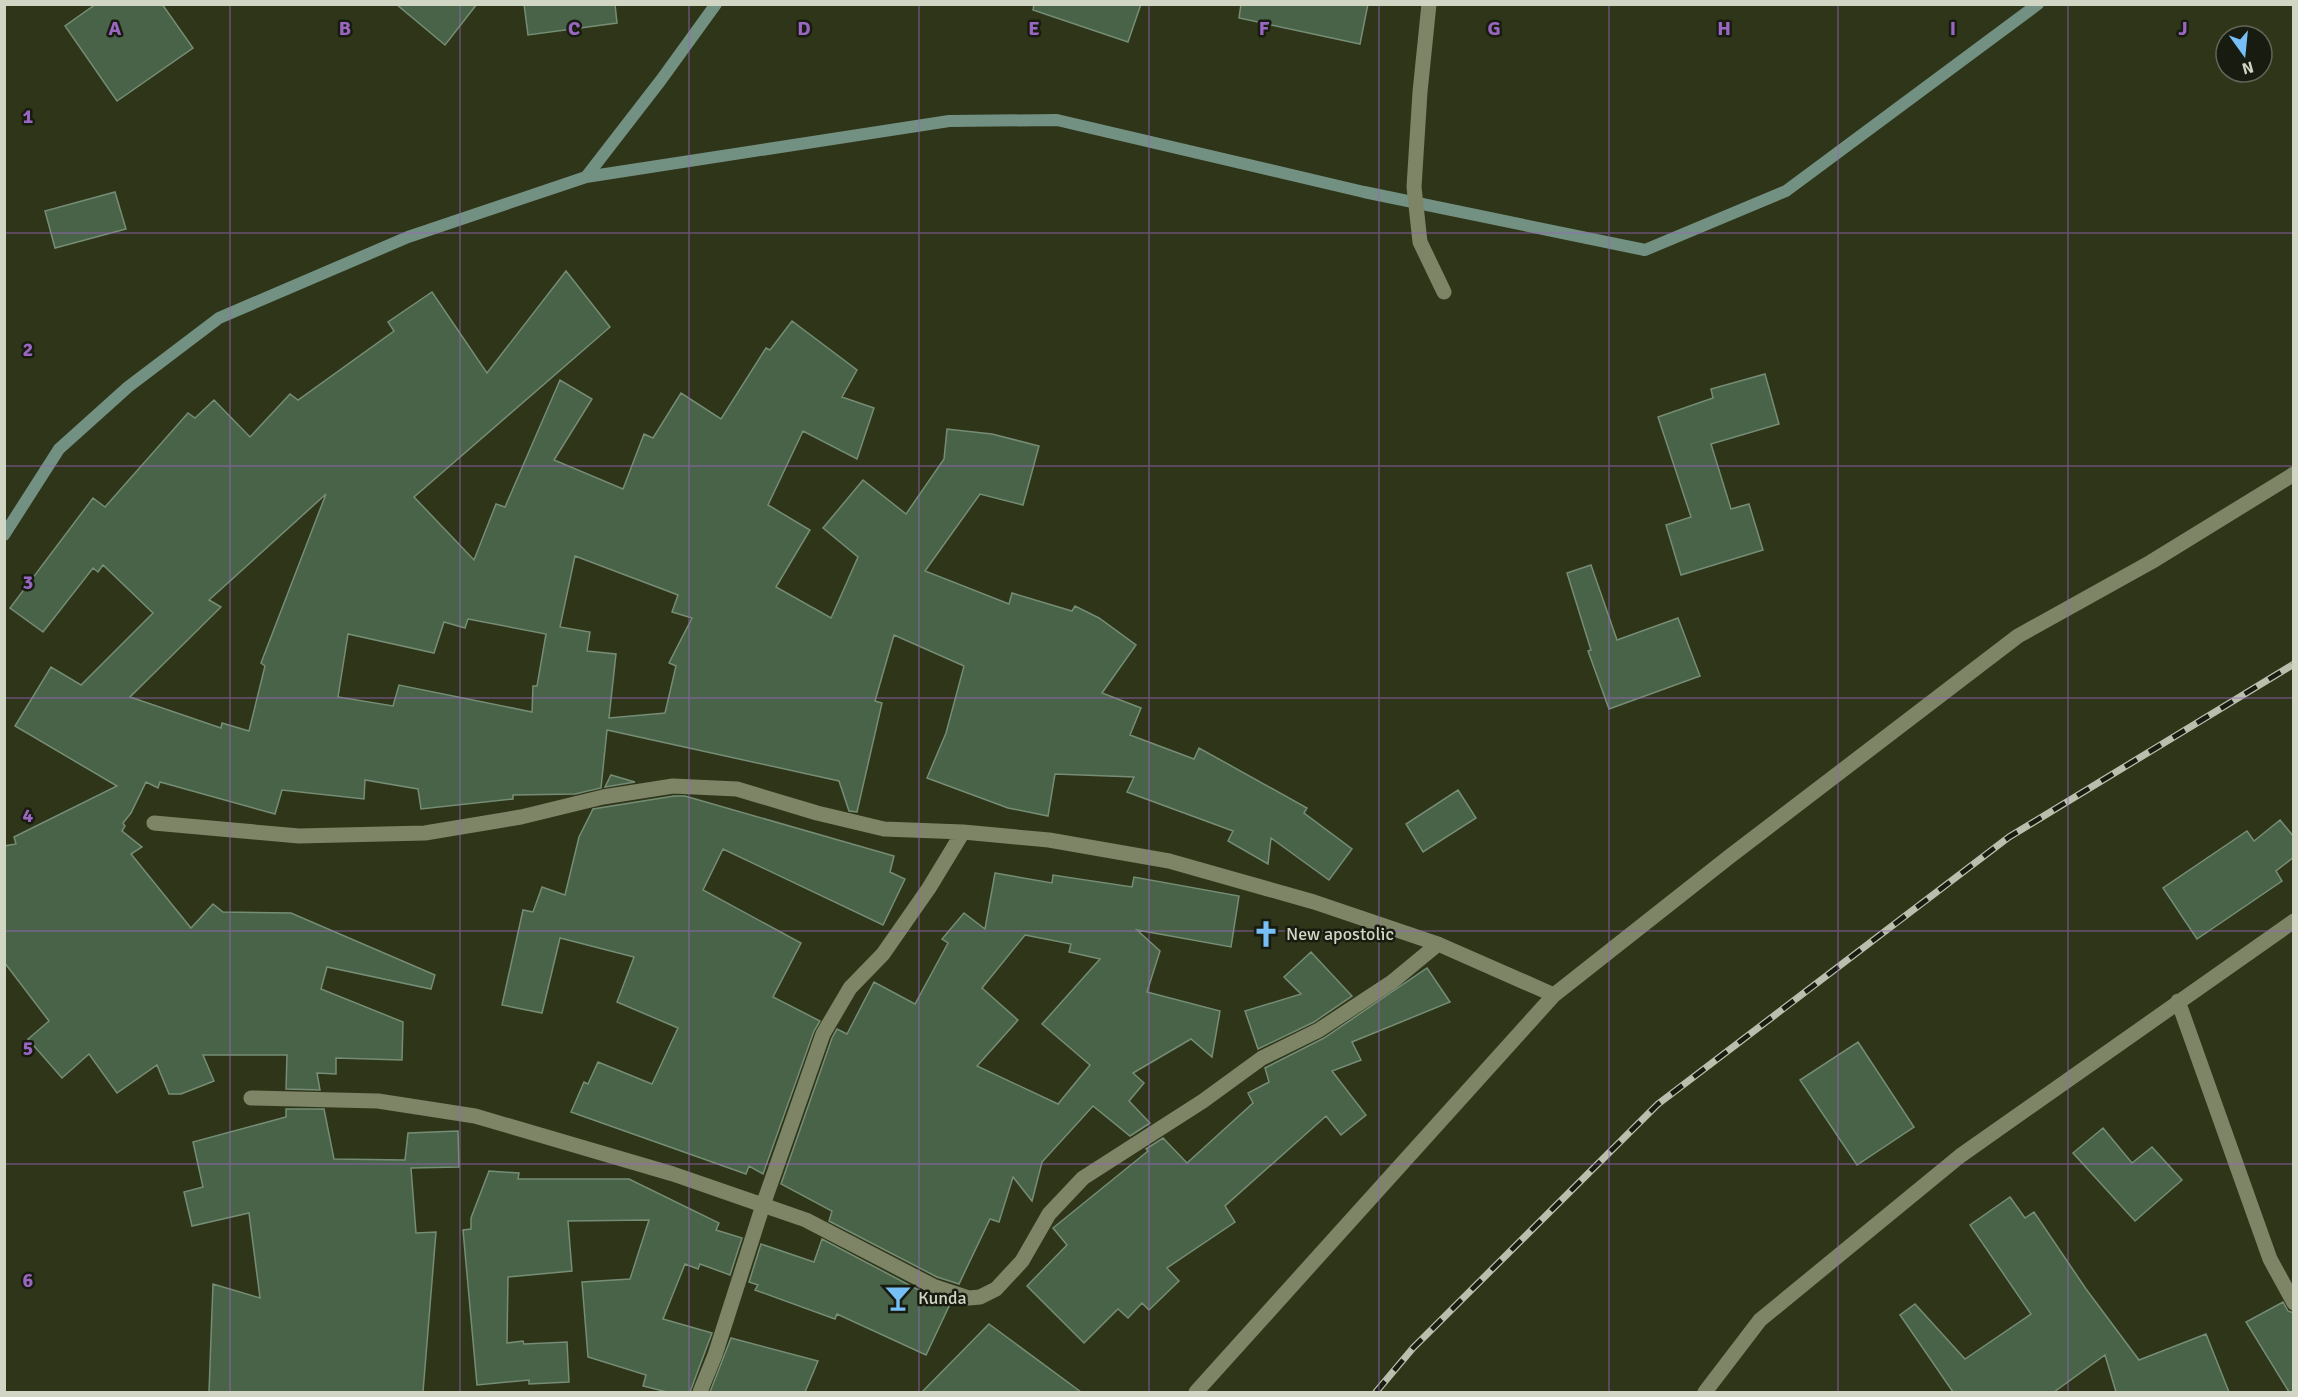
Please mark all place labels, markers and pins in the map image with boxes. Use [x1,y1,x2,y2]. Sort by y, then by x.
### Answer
church icon: New apostolic [1251,919,1281,949]
place label: New apostolic [1286,923,1394,945]
bar icon: Kunda [883,1283,913,1313]
place label: Kunda [918,1287,967,1309]

